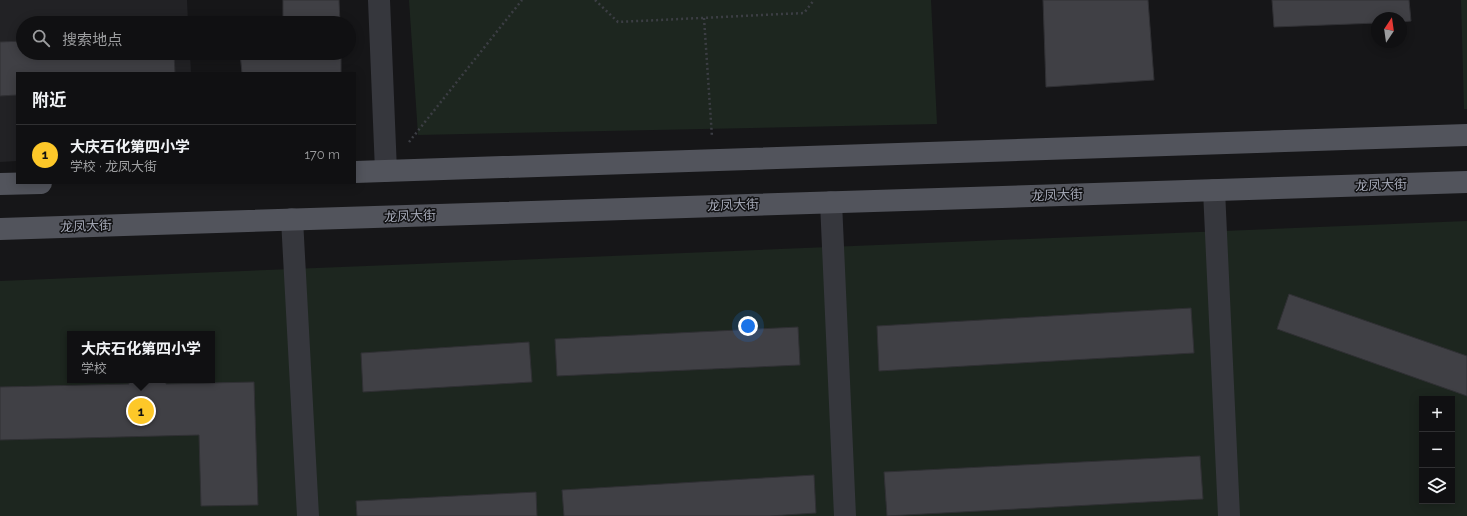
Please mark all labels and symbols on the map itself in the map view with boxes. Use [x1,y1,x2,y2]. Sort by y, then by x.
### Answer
north arrow [1371,12,1407,48]
street label: 龙凤大街 [1355,177,1407,193]
street label: 龙凤大街 [1031,187,1083,203]
street label: 龙凤大街 [707,197,759,213]
street label: 龙凤大街 [384,208,436,224]
street label: 龙凤大街 [60,218,112,234]
your location [738,316,758,336]
pin: 1 [128,396,154,426]

